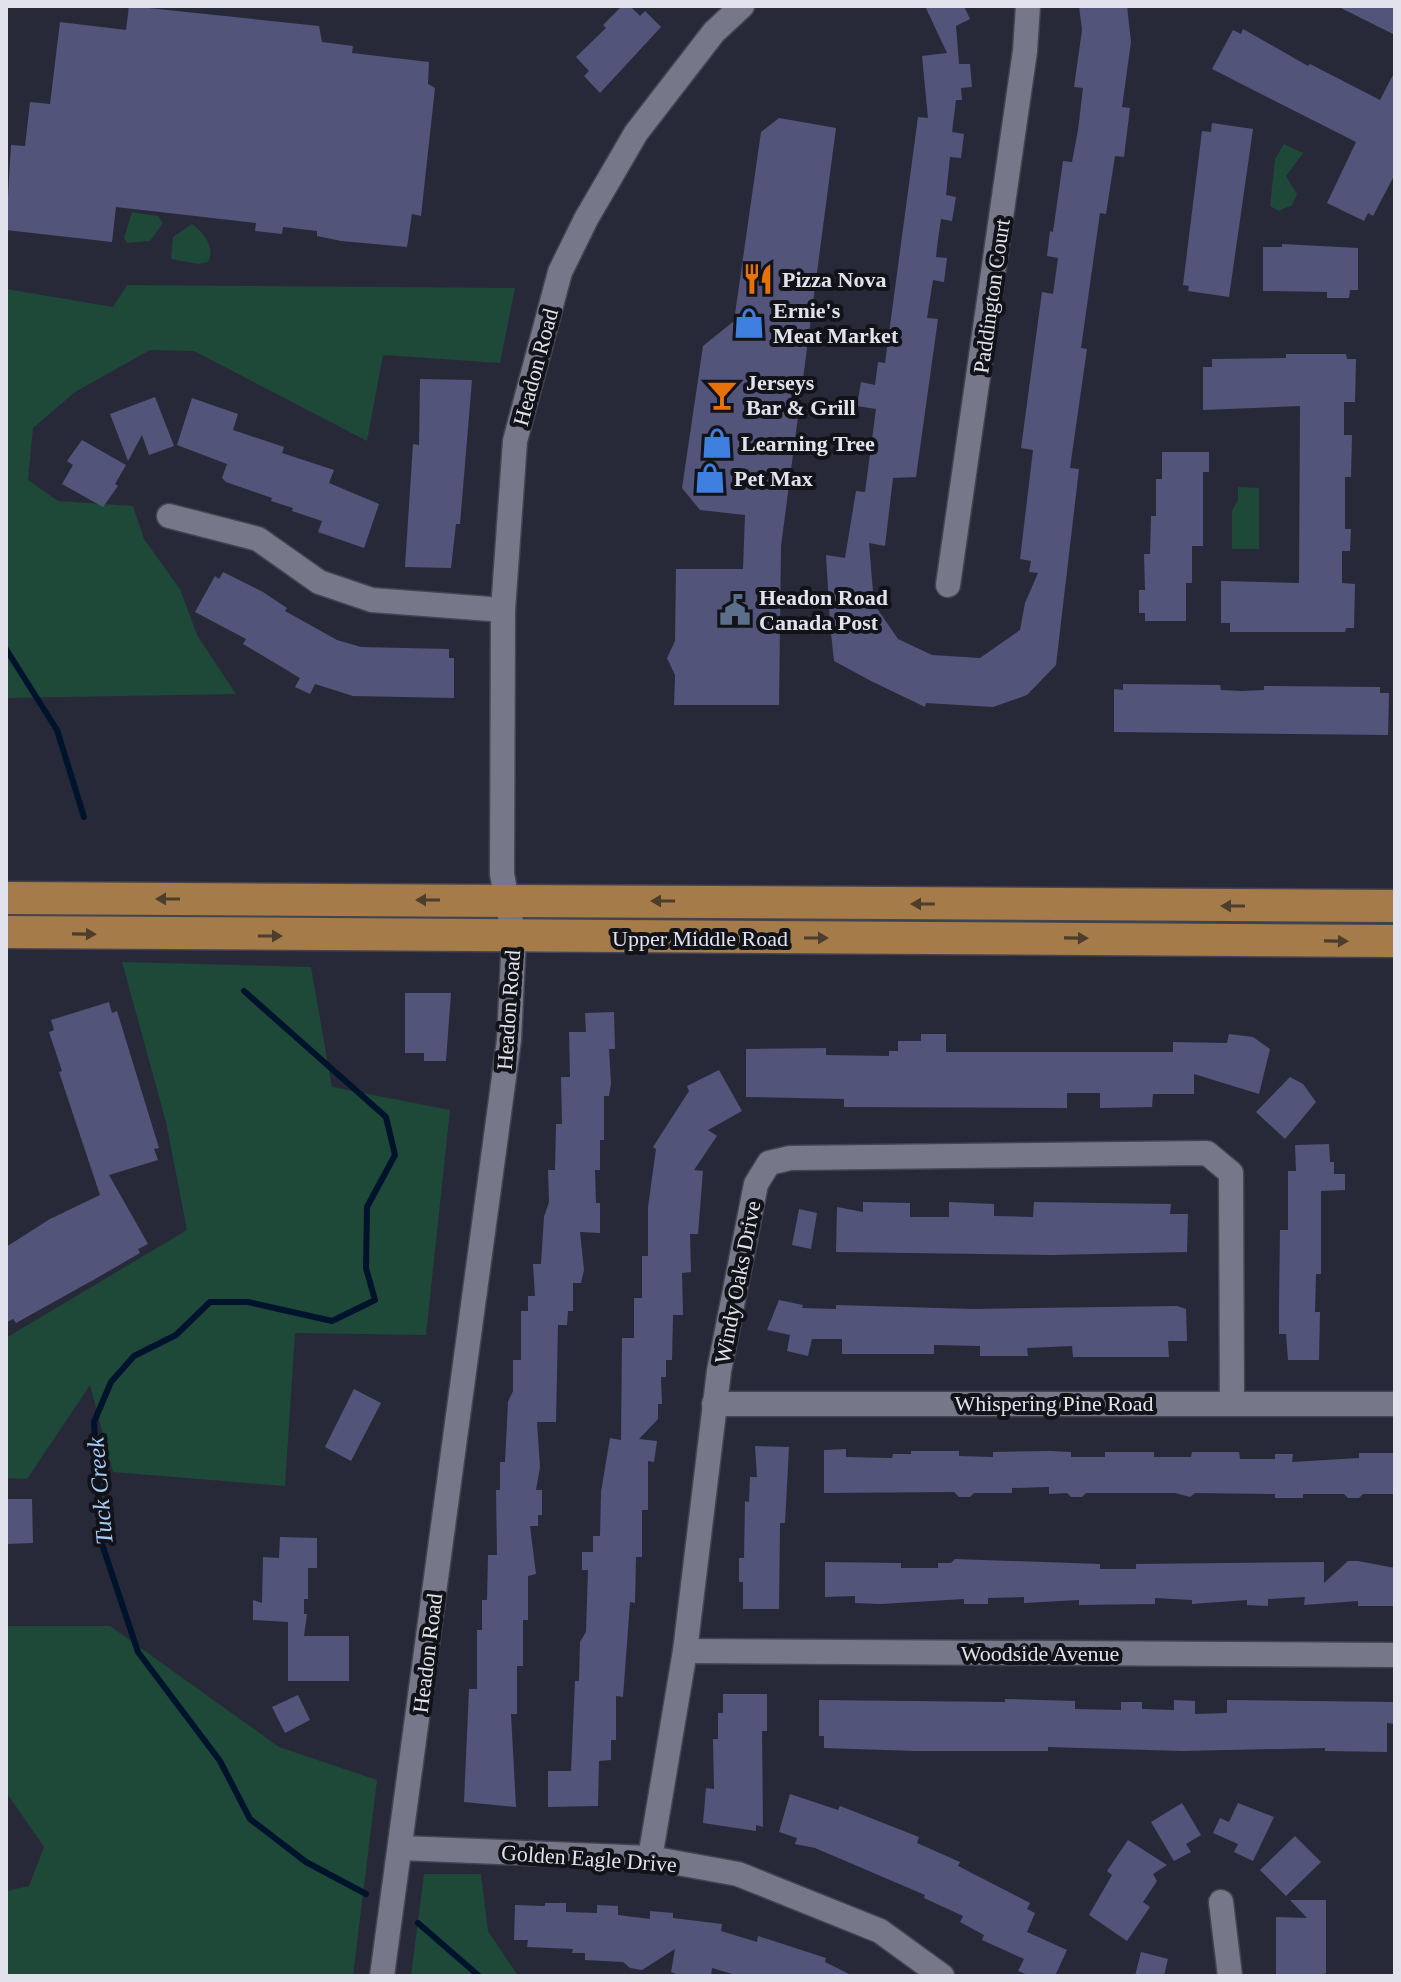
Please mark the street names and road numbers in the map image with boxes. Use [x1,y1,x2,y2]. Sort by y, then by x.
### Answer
street label: Paddington Court [968,217,1015,375]
street label: Headon Road [508,306,563,428]
street label: Upper Middle Road [612,926,788,951]
street label: Headon Road [492,949,525,1071]
street label: Windy Oaks Drive [709,1199,766,1366]
street label: Whispering Pine Road [954,1391,1154,1416]
street label: Headon Road [408,1592,447,1714]
street label: Woodside Avenue [961,1641,1119,1666]
street label: Golden Eagle Drive [500,1840,678,1877]

